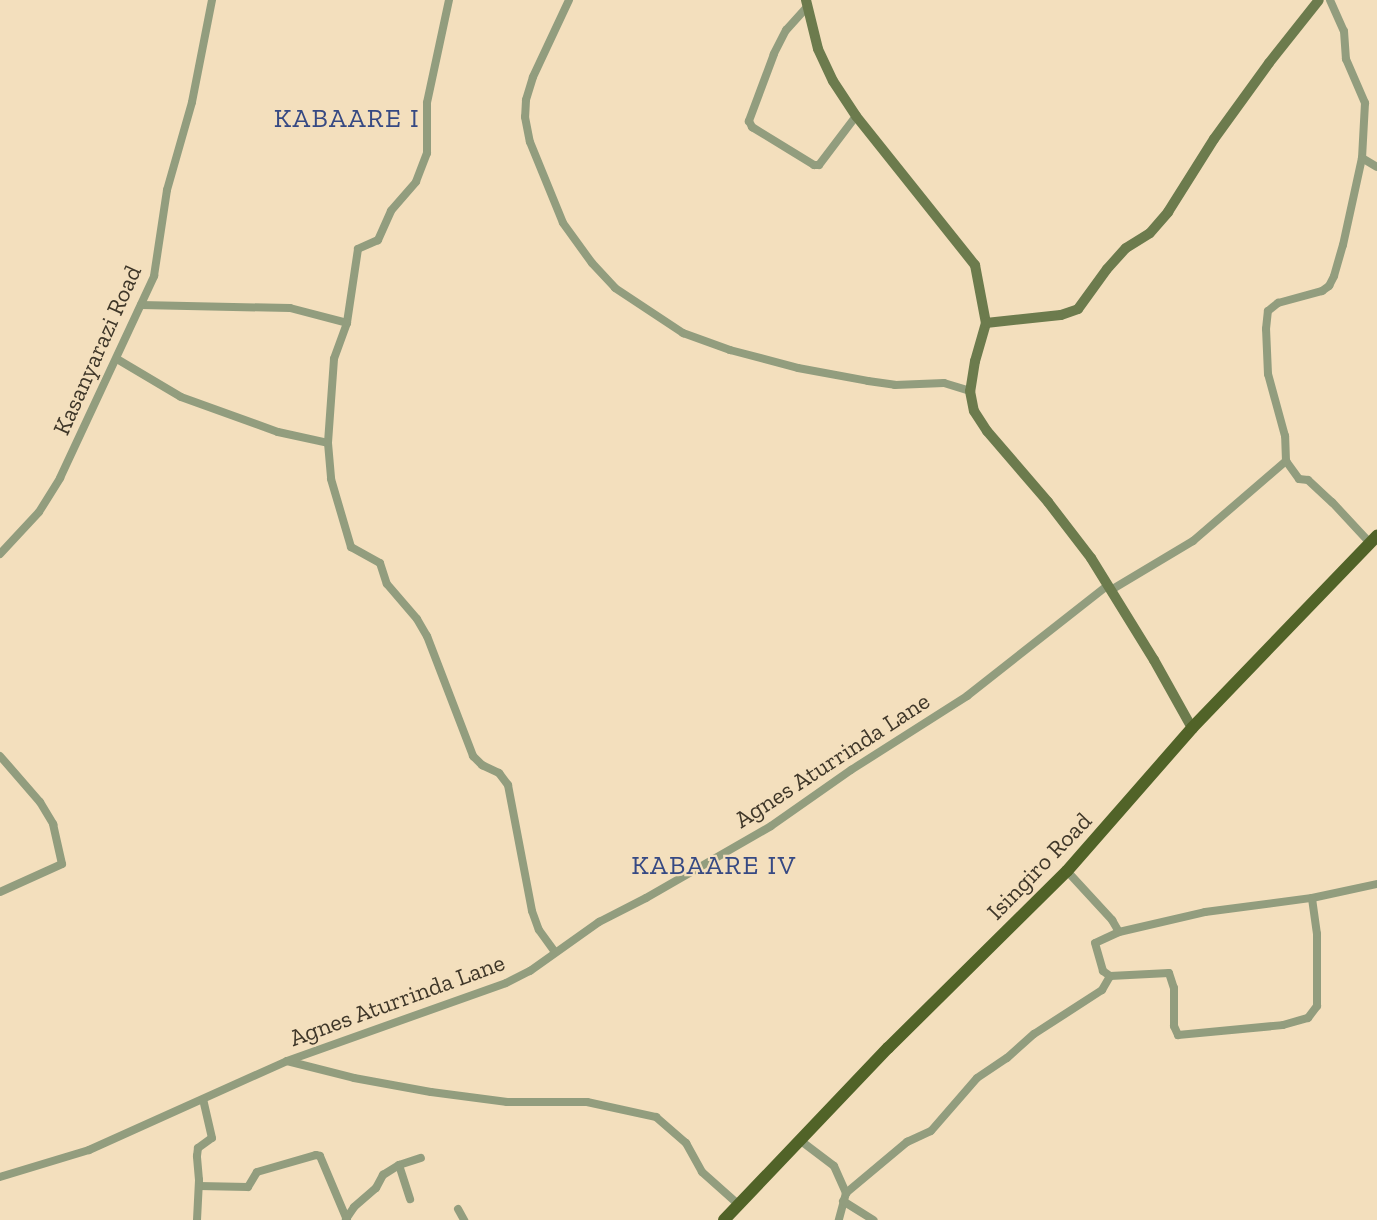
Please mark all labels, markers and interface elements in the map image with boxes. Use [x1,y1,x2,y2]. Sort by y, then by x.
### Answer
district label: KABAARE I [274,103,420,135]
street label: Kasanyarazi Road [47,261,147,439]
street label: Agnes Aturrinda Lane [729,686,935,834]
street label: Isingiro Road [981,806,1097,926]
district label: KABAARE IV [631,850,797,882]
street label: Agnes Aturrinda Lane [285,948,509,1052]

